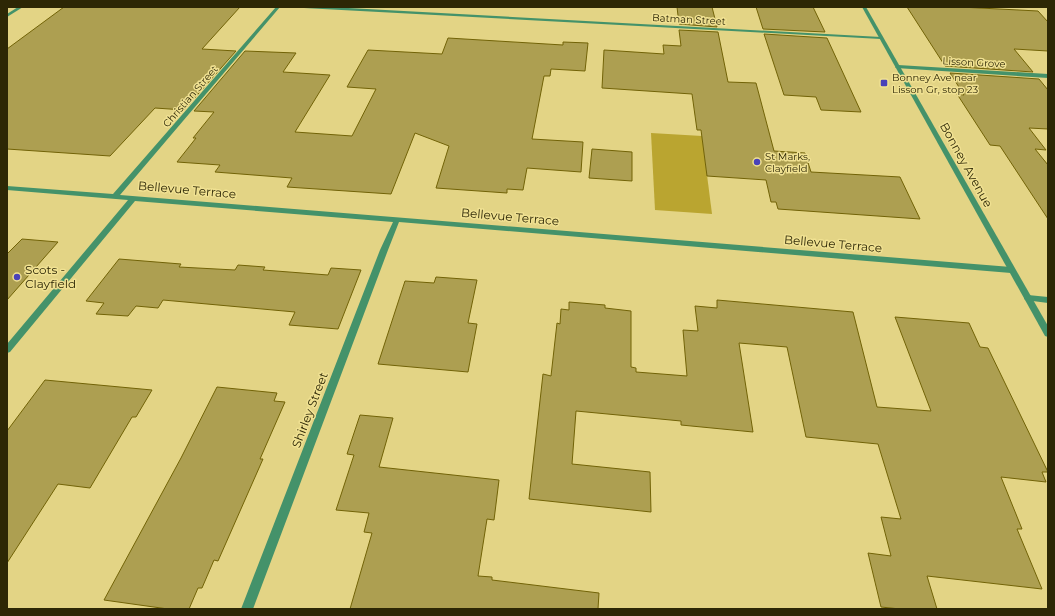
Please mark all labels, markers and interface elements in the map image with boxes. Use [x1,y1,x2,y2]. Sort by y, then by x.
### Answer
street label: Batman Street [652,11,726,28]
street label: Lisson Grove [942,54,1006,71]
street label: Christian Street [160,63,221,130]
place label: Bonney Ave near Lisson Gr, stop 23 [892,71,978,96]
marker: Bonney Ave near Lisson Gr, stop 23 [879,78,889,88]
street label: Bonney Avenue [937,120,996,210]
place label: St Marks, Clayfield [765,150,810,175]
marker: St Marks, Clayfield [752,157,762,167]
street label: Bellevue Terrace [137,178,237,201]
street label: Bellevue Terrace [460,205,560,228]
street label: Bellevue Terrace [783,232,883,255]
place label: Scots - Clayfield [25,262,76,291]
marker: Scots - Clayfield [12,272,22,282]
street label: Shirley Street [288,370,331,450]

